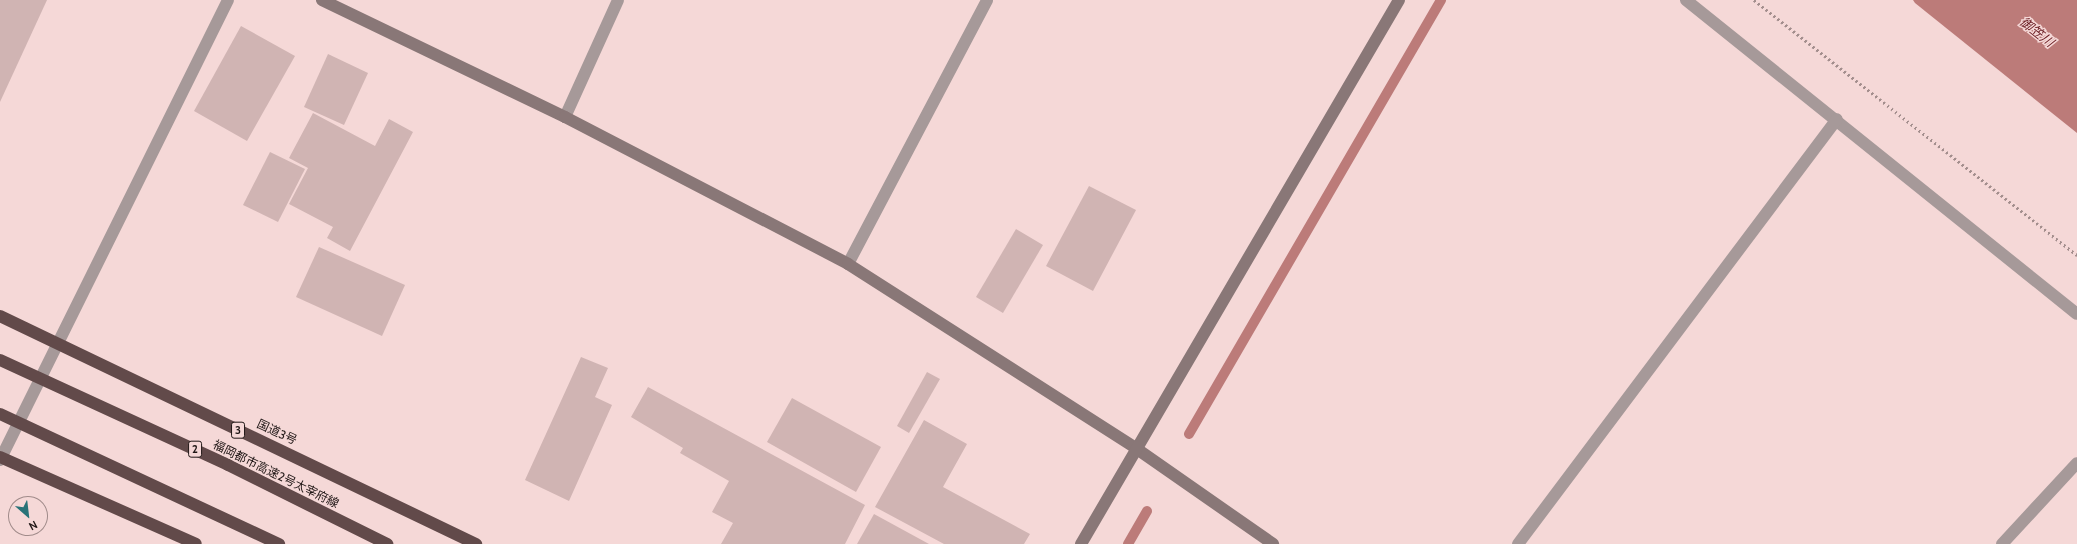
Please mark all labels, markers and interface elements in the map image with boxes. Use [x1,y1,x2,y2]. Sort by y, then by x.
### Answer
water label: 御笠川 [2017,14,2057,50]
street label: 国道3号 [255,416,299,448]
road number: 3 [231,421,245,439]
street label: 福岡都市高速2号太宰府線 [211,437,341,511]
road number: 2 [188,440,202,458]
north arrow [8,496,48,536]
text: N [26,518,40,534]

